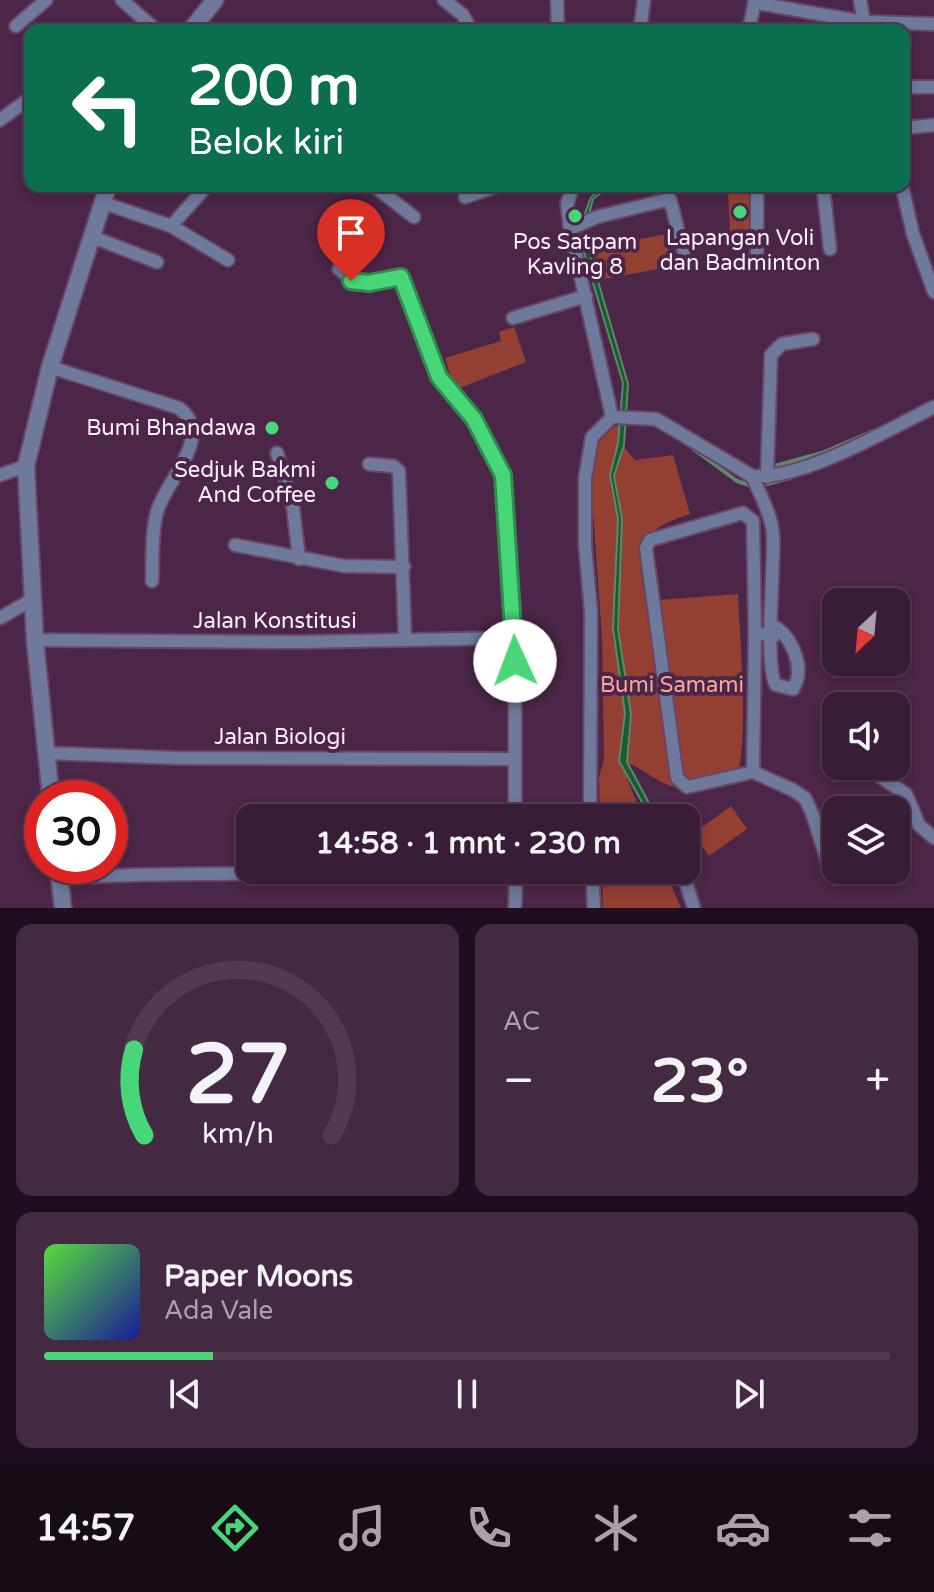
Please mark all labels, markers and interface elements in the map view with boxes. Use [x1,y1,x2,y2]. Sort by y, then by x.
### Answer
text: 200 m [188,53,359,120]
icon: left [56,56,160,160]
text: Belok kiri [188,121,344,164]
pin [317,199,385,281]
marker: Lapangan Voli dan Badminton [731,203,749,221]
marker: Pos Satpam Kavling 8 [566,207,584,225]
icon: arrive [329,211,373,255]
place label: Lapangan Voli dan Badminton [660,225,820,276]
place label: Pos Satpam Kavling 8 [513,229,637,280]
place label: Bumi Bhandawa [86,415,256,441]
marker: Bumi Bhandawa [263,419,281,437]
place label: Sedjuk Bakmi And Coffee [174,457,316,508]
marker: Sedjuk Bakmi And Coffee [323,474,341,492]
north arrow [822,588,910,676]
map controls [822,588,910,884]
street label: Jalan Konstitusi [193,608,357,634]
position arrow [473,619,557,703]
park label: Bumi Samami [600,672,744,698]
button: sound [822,692,910,780]
street label: Jalan Biologi [214,724,346,750]
speed limit sign: 30 [24,780,128,884]
button: layers [822,796,910,884]
text: 14:58 · 1 mnt · 230 m [315,825,621,862]
text: AC [503,1006,540,1037]
text: 27 [185,1026,290,1126]
text: 23° [651,1046,749,1118]
text: − [503,1055,534,1108]
text: + [865,1055,890,1108]
text: km/h [202,1117,273,1151]
text: Paper Moons [164,1258,353,1295]
text: Ada Vale [164,1295,273,1326]
icon: previous [163,1372,207,1416]
icon: pause [445,1372,489,1416]
icon: next [727,1372,771,1416]
icon: directions [207,1500,263,1556]
icon: music [334,1500,390,1556]
icon: phone [461,1500,517,1556]
icon: climate [588,1500,644,1556]
icon: car [715,1500,771,1556]
icon: filters [842,1500,898,1556]
text: 14:57 [36,1507,135,1550]

